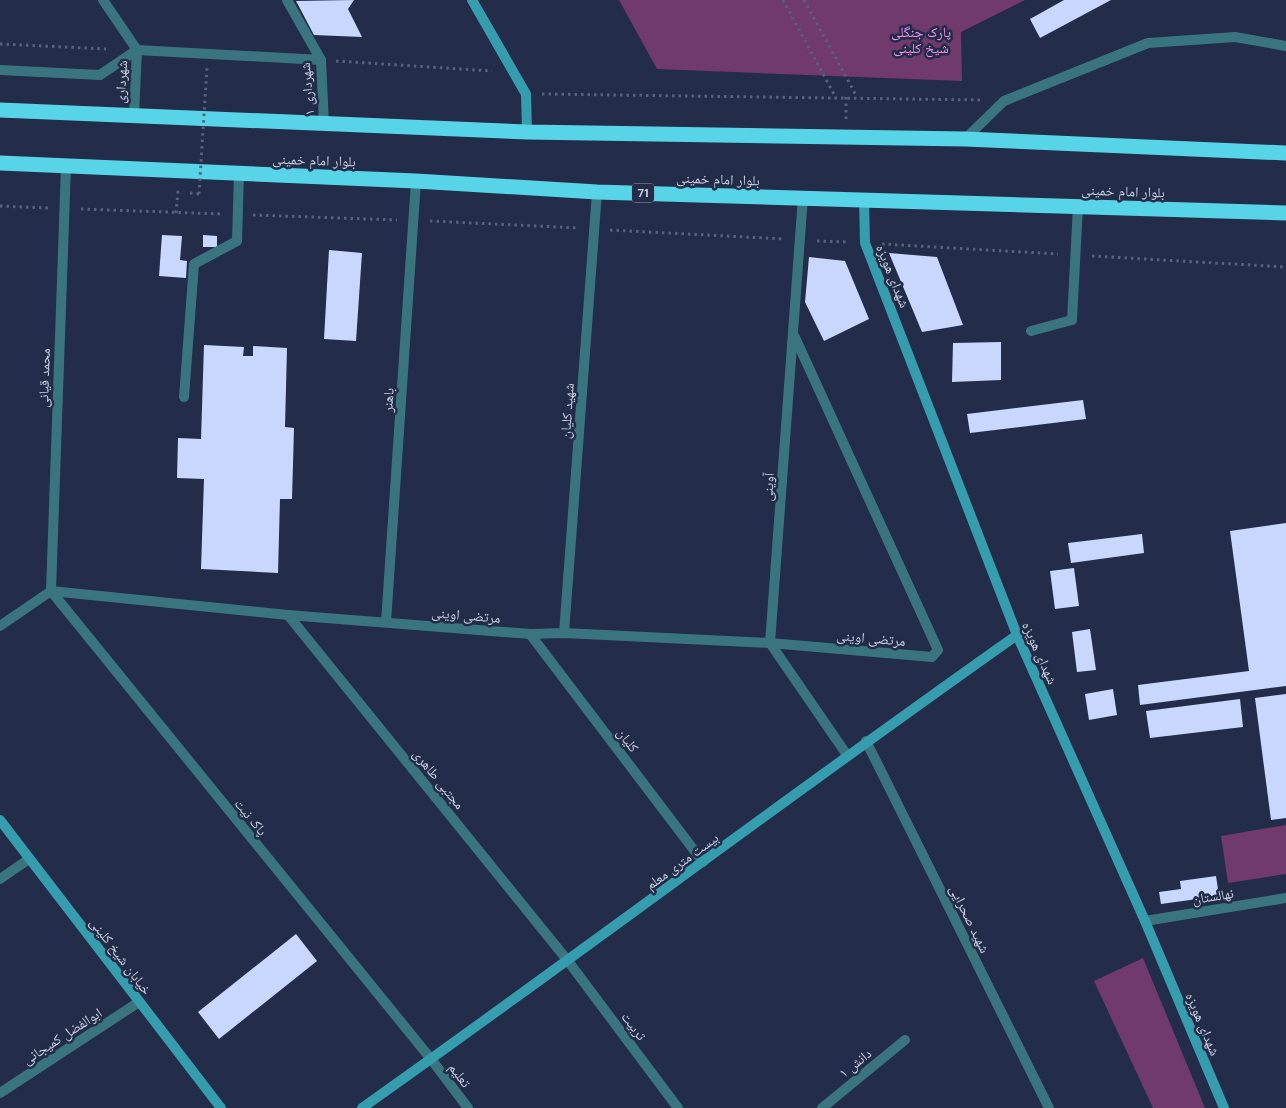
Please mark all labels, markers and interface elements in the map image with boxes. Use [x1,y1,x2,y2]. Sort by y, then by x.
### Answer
park label: پارک جنگلی شیخ کلینی [891,23,951,58]
street label: شهرداری [111,60,131,104]
street label: شهرداری ۱ [296,62,318,116]
street label: بلوار امام خمینی [272,150,356,171]
street label: بلوار امام خمینی [676,169,760,190]
street label: بلوار امام خمینی [1081,181,1165,202]
road number: 71 [632,184,654,202]
street label: شهدای هویزه [872,242,914,310]
street label: محمد قیانی [34,348,54,408]
street label: شهید کلیان [556,382,578,440]
street label: باهنر [378,387,398,414]
street label: آوینی [758,472,778,502]
street label: مرتضی اوینی [431,603,501,627]
street label: شهدای هویزه [1018,619,1062,687]
street label: مرتضی اوینی [836,626,906,650]
street label: کلیان [613,724,643,756]
street label: مجتبی طاهری [409,745,469,813]
street label: پاک نیت [231,795,271,839]
street label: بیست متری معلم [642,828,723,894]
street label: شهید صحرایی [946,882,994,956]
street label: نهالستان [1191,884,1235,908]
street label: خیابان شیخ کلینی [85,914,156,999]
street label: شهدای هویزه [1182,990,1224,1058]
street label: ابوالفضل کمیجانی [19,1004,105,1068]
street label: تربیت [618,1008,651,1044]
street label: دانش ۱ [835,1044,875,1082]
street label: تعلیم [444,1059,475,1092]

